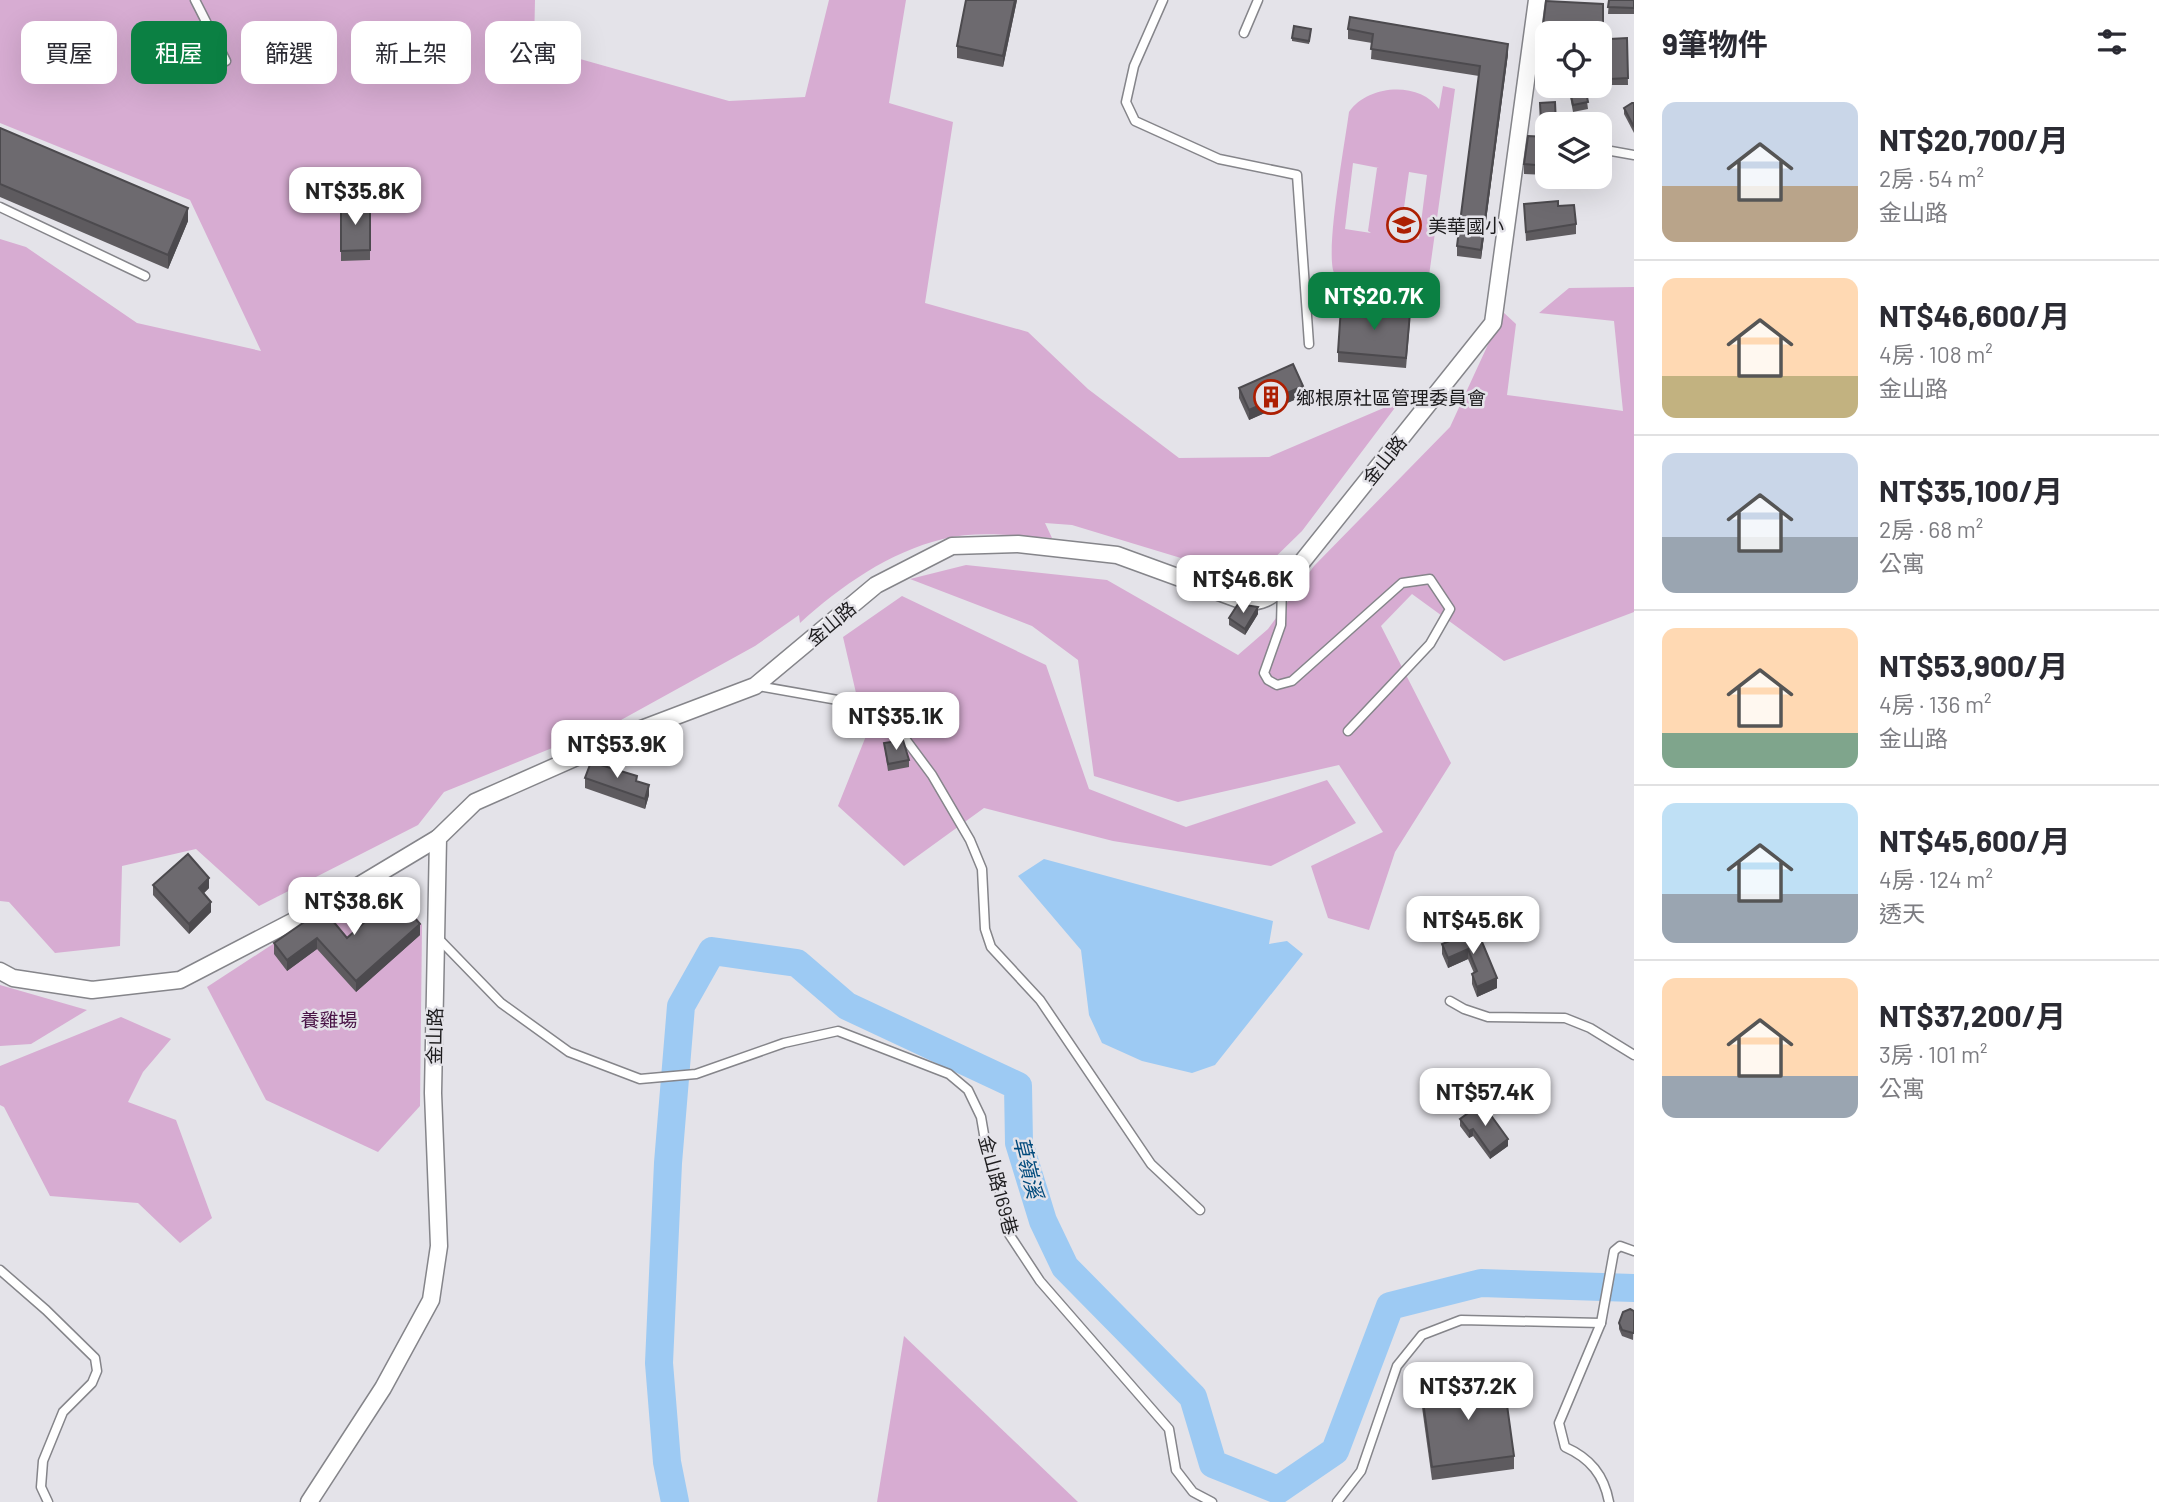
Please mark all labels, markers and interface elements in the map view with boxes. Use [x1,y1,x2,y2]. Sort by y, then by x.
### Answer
chip: 買屋 [21,21,117,84]
chip: 租屋 [131,21,227,84]
chip: 篩選 [241,21,337,84]
chip: 新上架 [351,21,471,84]
chip: 公寓 [485,21,581,84]
map controls [1535,21,1612,189]
button: locate [1535,21,1612,98]
icon: filters [2093,23,2131,61]
text: 9筆物件 [1662,25,1768,61]
button: layers [1535,112,1612,189]
text: NT$20,700/月 [1879,121,2069,157]
icon: home [1718,130,1802,214]
text: 2房 · 54 m² [1879,164,1984,192]
pin: NT$35.8K [283,168,427,227]
text: NT$35.8K [305,176,405,204]
text: 金山路 [1879,198,1948,226]
school or university icon: 美華國小 [1385,206,1423,244]
place label: 美華國小 [1428,214,1504,237]
pin: NT$20.7K [1302,272,1446,332]
text: NT$20.7K [1324,281,1424,309]
text: NT$46,600/月 [1879,297,2070,333]
icon: home [1718,306,1802,390]
text: 4房 · 108 m² [1879,340,1993,368]
text: 金山路 [1879,374,1948,402]
building icon: 鄉根原社區管理委員會 [1252,378,1290,416]
place label: 鄉根原社區管理委員會 [1296,386,1486,409]
street label: 金山路 [1357,431,1411,489]
text: NT$35,100/月 [1879,472,2063,508]
icon: home [1718,481,1802,565]
text: 2房 · 68 m² [1879,515,1983,543]
text: 公寓 [1879,549,1925,577]
pin: NT$46.6K [1171,556,1315,615]
text: NT$46.6K [1192,564,1294,592]
street label: 金山路 [802,596,860,650]
text: NT$53,900/月 [1879,647,2068,683]
icon: home [1718,656,1802,740]
text: 4房 · 136 m² [1879,690,1992,718]
pin: NT$35.1K [824,692,968,752]
text: NT$35.1K [848,701,944,729]
pin: NT$53.9K [545,720,689,780]
text: 金山路 [1879,724,1948,752]
text: NT$53.9K [567,729,667,757]
text: NT$45,600/月 [1879,822,2070,858]
icon: home [1718,831,1802,915]
text: 4房 · 124 m² [1879,865,1993,893]
pin: NT$38.6K [282,878,426,937]
text: NT$38.6K [304,886,404,914]
pin: NT$45.6K [1401,897,1545,956]
text: 透天 [1879,899,1925,927]
text: NT$45.6K [1422,905,1524,933]
text: NT$37,200/月 [1879,997,2066,1033]
icon: home [1718,1006,1802,1090]
street label: 金山路 [422,1007,446,1065]
park label: 養雞場 [300,1008,358,1031]
text: 3房 · 101 m² [1879,1040,1987,1068]
pin: NT$57.4K [1413,1068,1557,1128]
text: 公寓 [1879,1074,1925,1102]
text: NT$57.4K [1436,1077,1534,1105]
street label: 金山路169巷 [975,1133,1023,1237]
water label: 草嶺溪 [1009,1133,1049,1203]
pin: NT$37.2K [1396,1362,1540,1422]
text: NT$37.2K [1419,1371,1517,1399]

